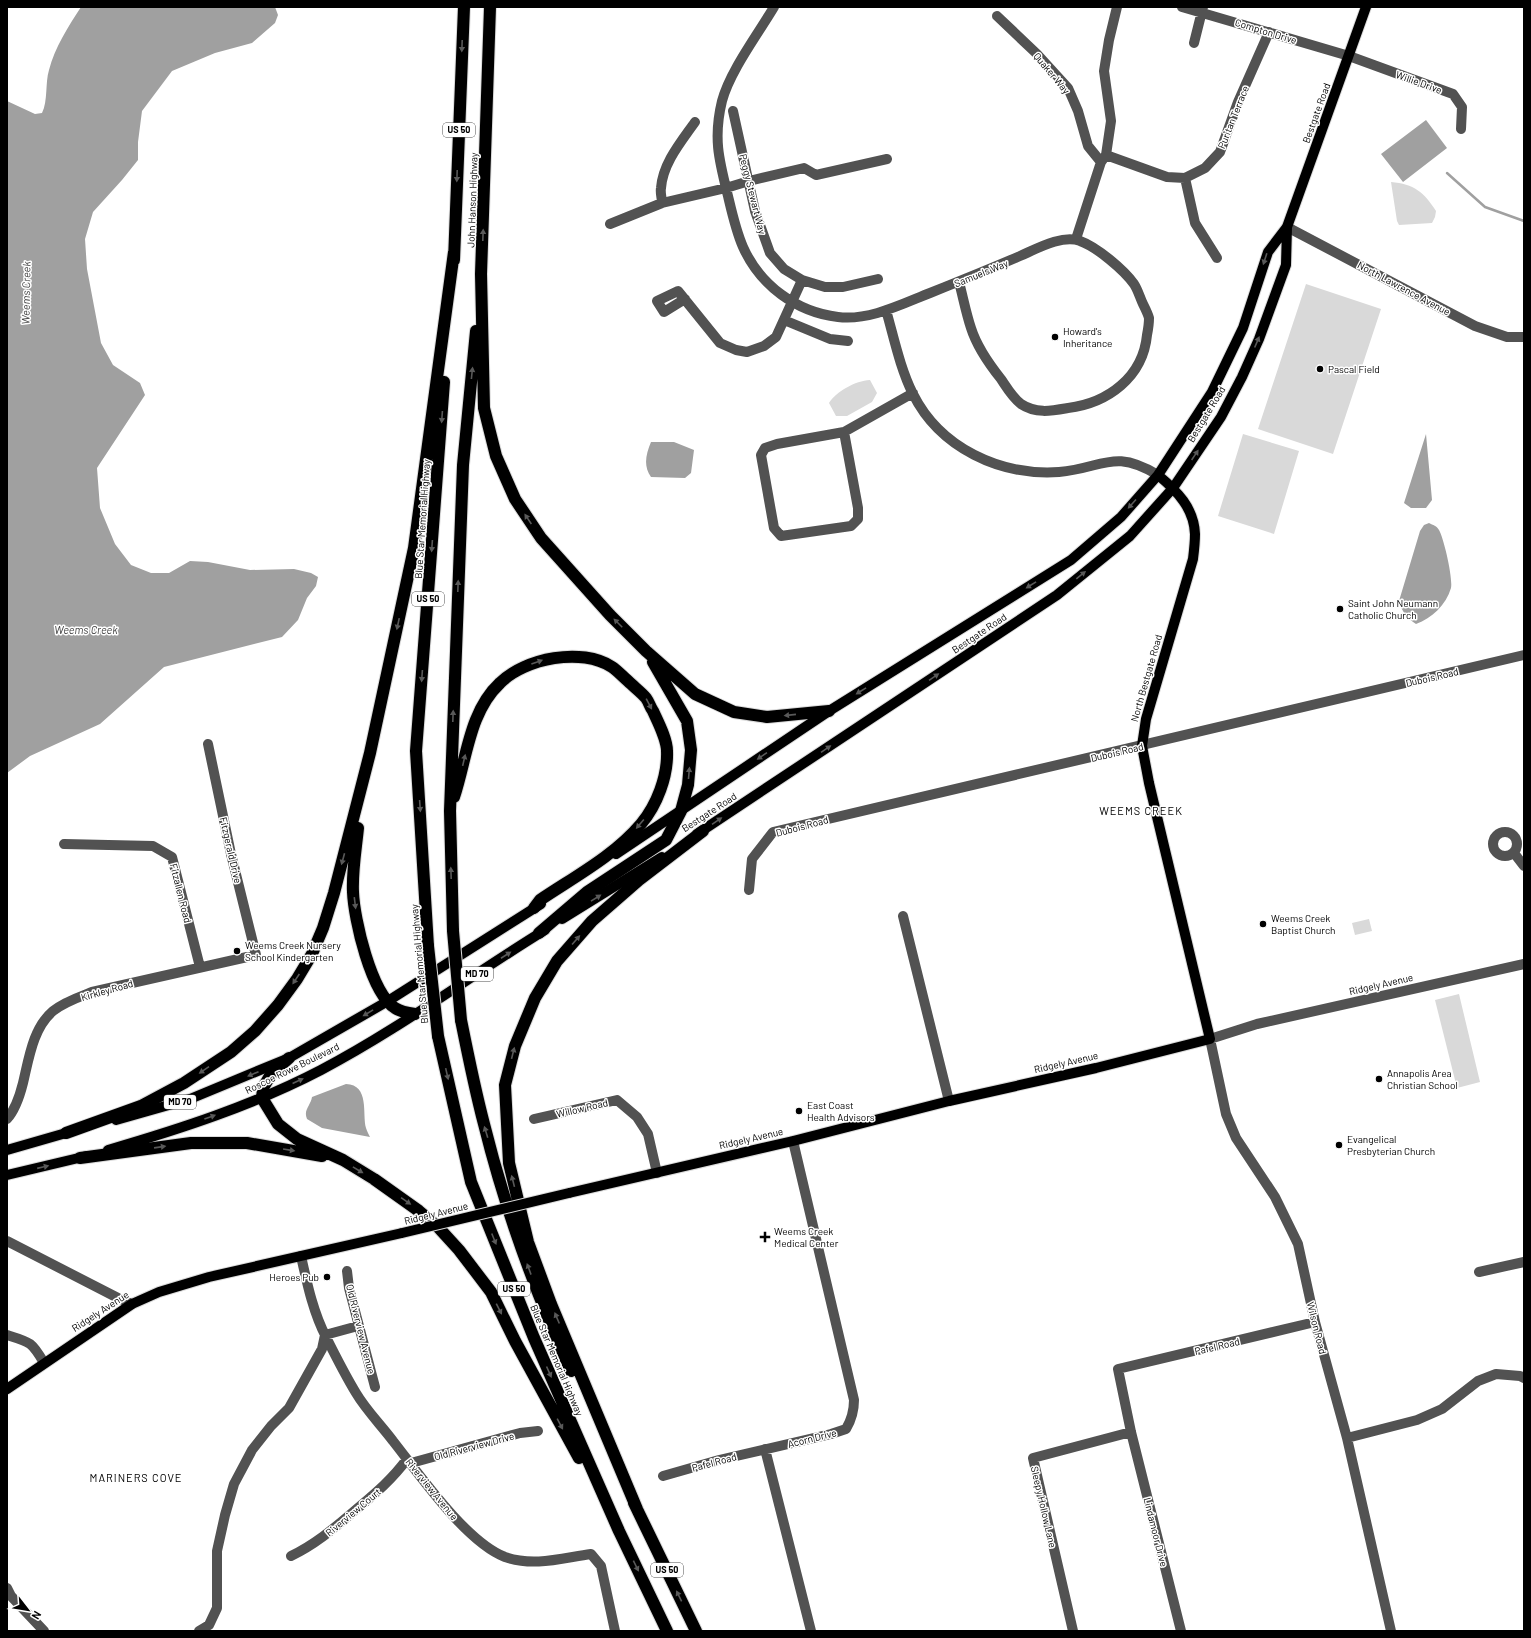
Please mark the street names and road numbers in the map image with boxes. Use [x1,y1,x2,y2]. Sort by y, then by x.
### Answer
street label: Compton Drive [1234,16,1298,46]
street label: Quaker Way [1031,50,1073,96]
street label: Willie Drive [1394,68,1444,96]
street label: Bestgate Road [1300,81,1332,145]
street label: Puritan Terrace [1215,84,1251,150]
road number: US 50 [443,123,475,137]
street label: John Hanson Highway [464,152,480,248]
street label: Peggy Stewart Way [737,153,769,236]
street label: Samuels Way [952,257,1010,289]
street label: North Lawrence Avenue [1355,258,1453,318]
street label: Bestgate Road [1185,384,1227,444]
street label: Blue Star Memorial Highway [412,458,432,579]
road number: US 50 [412,592,444,606]
street label: Bestgate Road [949,610,1009,656]
street label: North Bestgate Road [1128,633,1164,723]
street label: Dubois Road [1404,665,1460,689]
street label: Dubois Road [1089,740,1145,764]
street label: Bestgate Road [679,790,739,834]
street label: Dubois Road [775,813,829,839]
street label: Fitzgerald Drive [218,816,244,884]
street label: Fitzallen Road [168,862,194,924]
street label: Blue Star Memorial Highway [408,903,430,1024]
road number: MD 70 [461,967,493,981]
street label: Ridgely Avenue [1348,971,1414,997]
street label: Kirkley Road [80,977,134,1003]
street label: Roscoe Rowe Boulevard [243,1040,341,1096]
street label: Ridgely Avenue [1033,1049,1099,1075]
road number: MD 70 [164,1095,196,1109]
street label: Willow Road [555,1096,609,1120]
street label: Ridgely Avenue [718,1125,784,1151]
street label: Ridgely Avenue [403,1199,469,1227]
road number: US 50 [498,1282,530,1296]
street label: Old Riverview Avenue [344,1283,378,1375]
street label: Ridgely Avenue [69,1288,131,1334]
street label: Wilson Road [1305,1301,1329,1355]
street label: Blue Star Memorial Highway [528,1303,586,1418]
street label: Pafel Road [1193,1335,1241,1357]
street label: Acorn Drive [786,1426,838,1450]
street label: Old Riverview Drive [433,1430,515,1462]
street label: Pafel Road [690,1450,738,1474]
street label: Riverview Avenue [403,1456,461,1522]
street label: Sleepy Hollow Lane [1029,1465,1059,1549]
street label: Riverview Court [323,1485,383,1539]
street label: Lindamoor Drive [1142,1496,1170,1568]
road number: US 50 [651,1563,683,1577]

